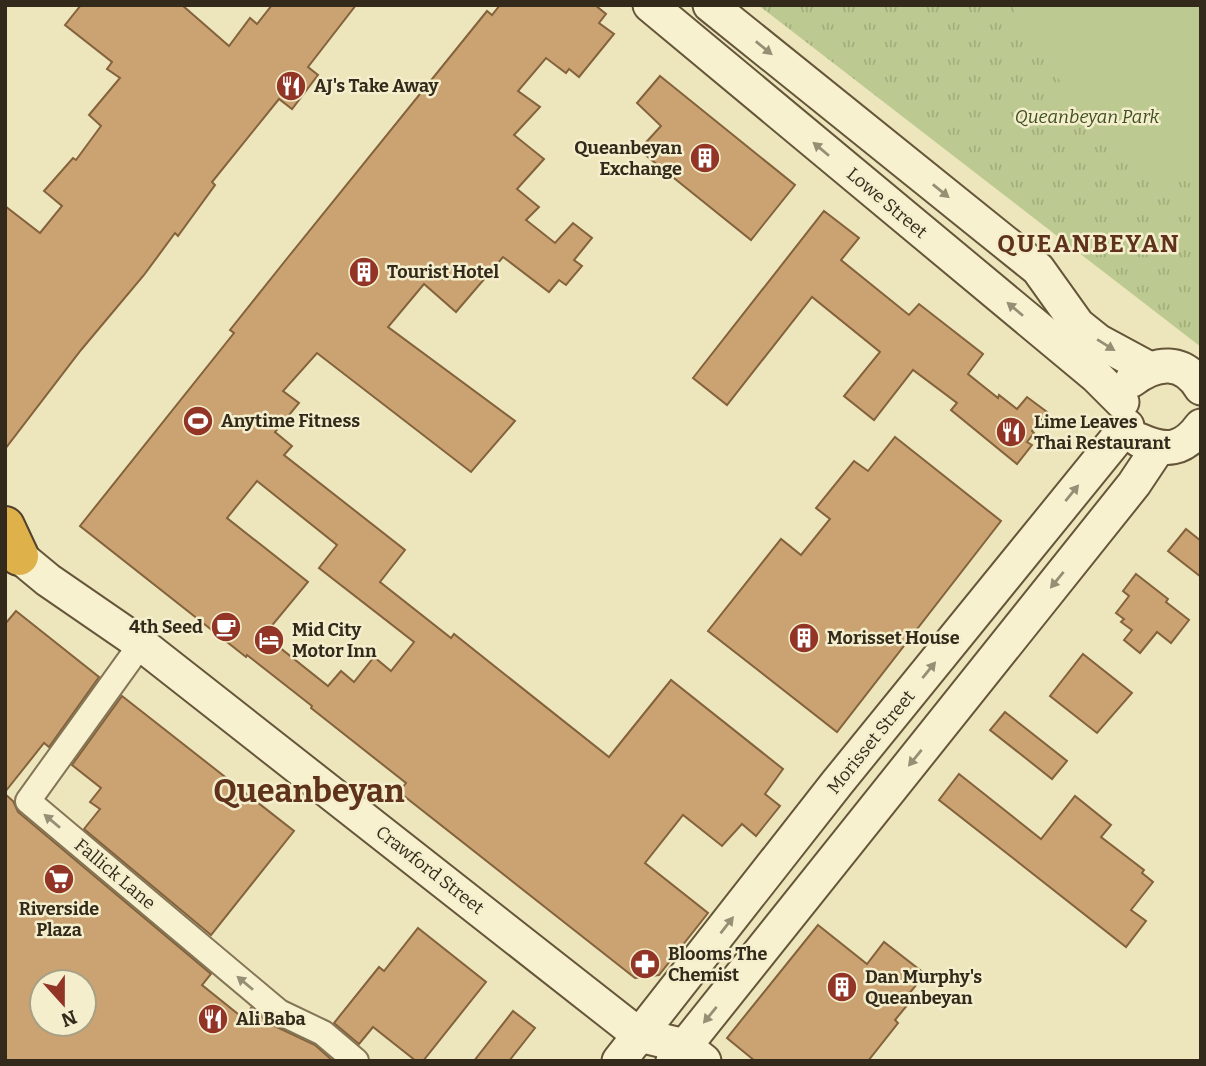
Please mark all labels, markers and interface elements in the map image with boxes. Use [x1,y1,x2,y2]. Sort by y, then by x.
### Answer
one-way arrow [755,40,772,55]
restaurant icon: AJ's Take Away [274,69,308,103]
place label: AJ's Take Away [314,75,440,97]
park label: Queanbeyan Park [1015,106,1160,128]
place label: Queanbeyan Exchange [574,137,682,180]
building icon: Queanbeyan Exchange [688,141,722,175]
one-way arrow [813,141,831,156]
street label: Lowe Street [842,163,932,243]
one-way arrow [931,183,949,198]
district label: QUEANBEYAN [997,230,1181,258]
building icon: Tourist Hotel [347,255,381,289]
place label: Tourist Hotel [387,261,499,283]
one-way arrow [1007,302,1024,317]
one-way arrow [1096,338,1115,351]
sports icon: Anytime Fitness [181,404,215,438]
place label: Anytime Fitness [221,410,360,432]
place label: Lime Leaves Thai Restaurant [1034,411,1171,454]
restaurant icon: Lime Leaves Thai Restaurant [994,415,1028,449]
one-way arrow [1065,484,1080,502]
one-way arrow [1050,572,1065,589]
cafe icon: 4th Seed [209,610,243,644]
place label: 4th Seed [129,616,203,638]
place label: Mid City Motor Inn [292,619,377,662]
building icon: Morisset House [787,621,821,655]
hotel icon: Mid City Motor Inn [252,623,286,657]
place label: Morisset House [827,627,960,649]
one-way arrow [922,661,937,679]
street label: Morisset Street [822,685,920,798]
one-way arrow [908,749,923,766]
district label: Queanbeyan [213,772,405,810]
one-way arrow [44,814,61,829]
street label: Crawford Street [372,821,489,919]
street label: Fallick Lane [70,834,160,914]
supermarket icon: Riverside Plaza [42,862,76,896]
place label: Riverside Plaza [19,898,99,941]
one-way arrow [720,916,734,934]
place label: Blooms The Chemist [668,943,767,986]
pharmacy icon: Blooms The Chemist [628,947,662,981]
place label: Dan Murphy's Queanbeyan [865,966,982,1009]
north arrow [28,968,98,1038]
building icon: Dan Murphy's Queanbeyan [825,970,859,1004]
one-way arrow [237,976,254,991]
restaurant icon: Ali Baba [196,1002,230,1036]
text: N [58,1005,80,1032]
one-way arrow [702,1005,717,1023]
place label: Ali Baba [236,1008,306,1030]

